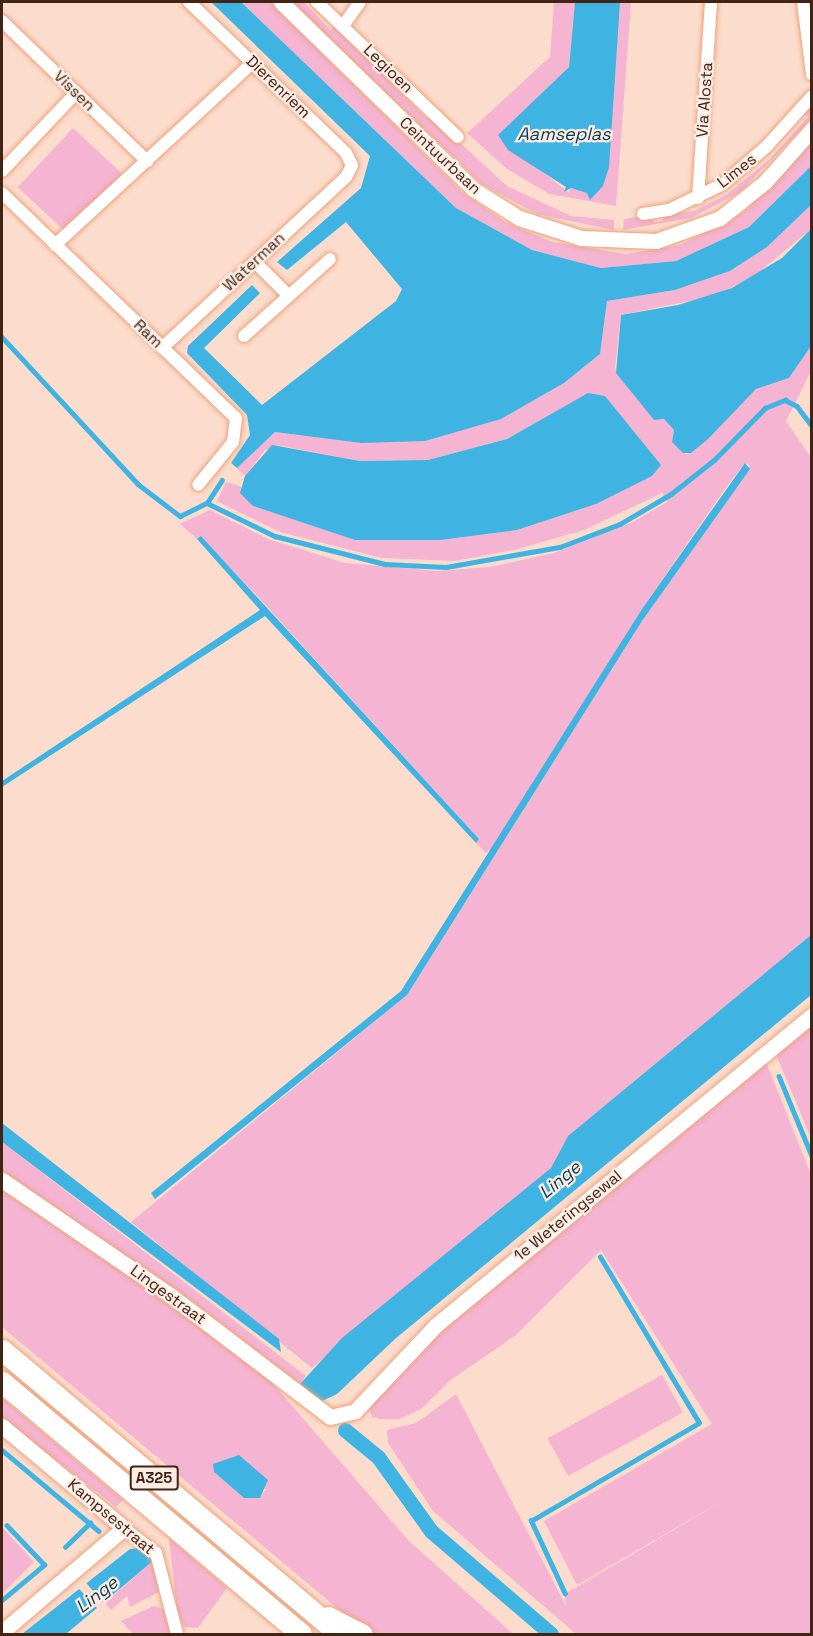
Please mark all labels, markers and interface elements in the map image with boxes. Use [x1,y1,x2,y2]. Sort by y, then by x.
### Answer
street label: Legioen [359,41,417,97]
street label: Dierenriem [242,52,314,122]
street label: Via Alosta [693,62,717,138]
street label: Vissen [49,67,99,115]
street label: Ceintuurbaan [395,113,485,199]
water label: Aamseplas [517,123,611,145]
street label: Limes [714,150,760,192]
street label: Waterman [219,228,289,296]
street label: Ram [129,316,167,352]
water label: Linge [535,1156,585,1204]
street label: 1e Weteringsewal [510,1167,626,1265]
street label: Lingestraat [126,1261,210,1329]
road number: A325 [128,1466,180,1490]
street label: Kampsestraat [64,1475,158,1559]
water label: Linge [72,1572,122,1618]

